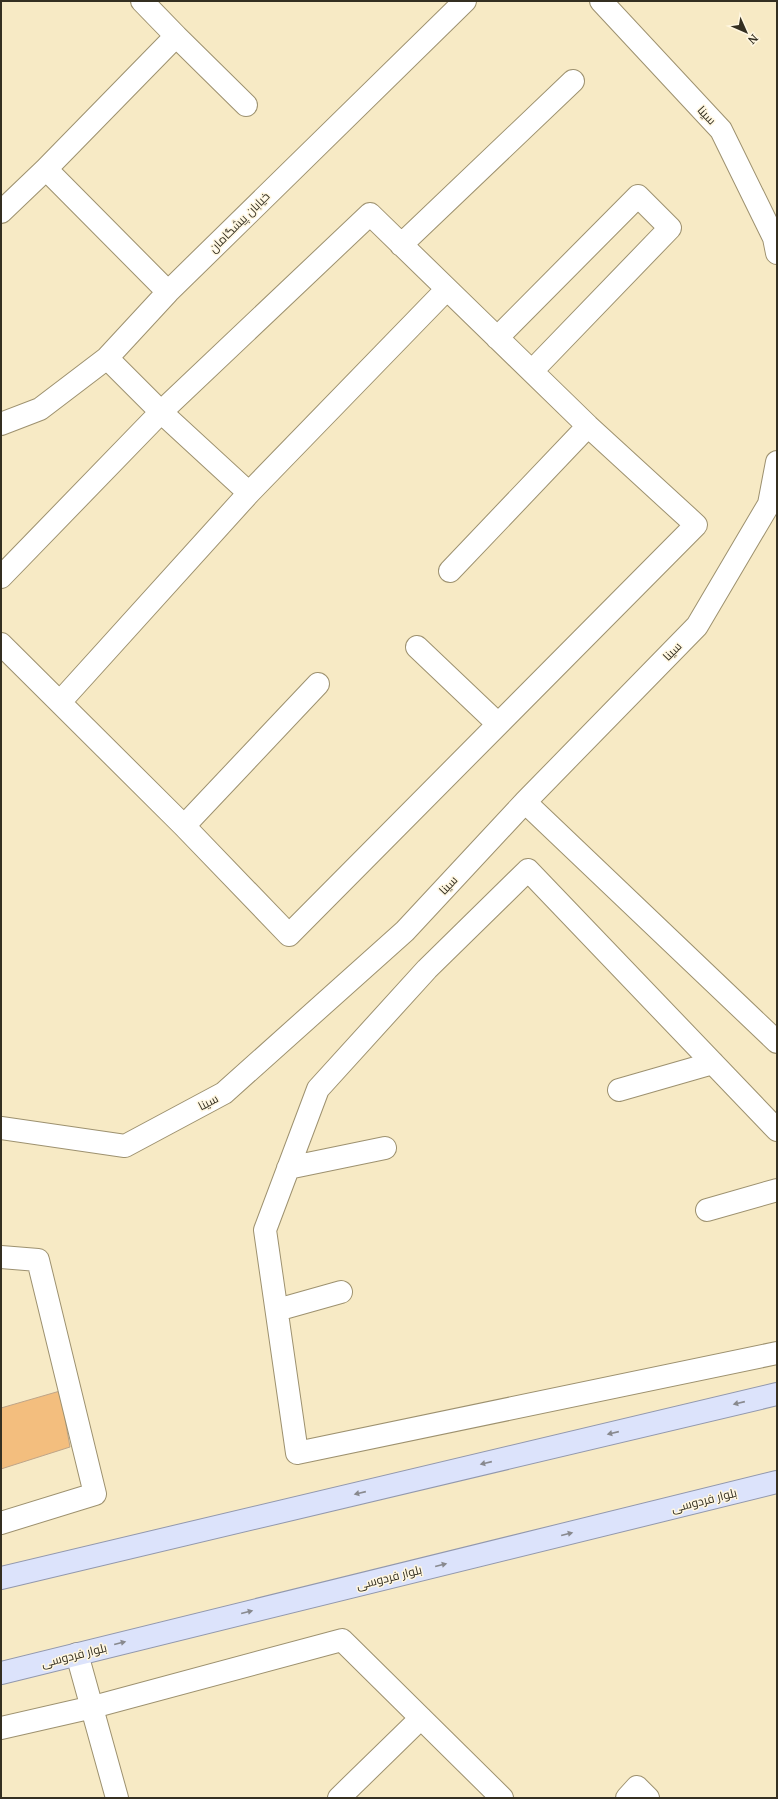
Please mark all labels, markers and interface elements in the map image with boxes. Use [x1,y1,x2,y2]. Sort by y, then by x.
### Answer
north arrow [726,12,766,52]
text: N [745,31,762,48]
street label: سینا [694,102,720,128]
street label: خیابان پیشگامان [205,188,274,257]
street label: سینا [659,638,685,664]
street label: سینا [435,872,461,898]
street label: سینا [195,1090,221,1114]
one-way arrow [733,1401,745,1407]
one-way arrow [606,1431,619,1437]
one-way arrow [480,1461,492,1467]
street label: بلوار فردوسی [669,1484,739,1516]
one-way arrow [353,1491,366,1497]
one-way arrow [561,1530,573,1536]
street label: بلوار فردوسی [354,1561,424,1593]
one-way arrow [435,1561,447,1567]
one-way arrow [241,1609,253,1615]
street label: بلوار فردوسی [39,1639,109,1671]
one-way arrow [114,1640,127,1646]

